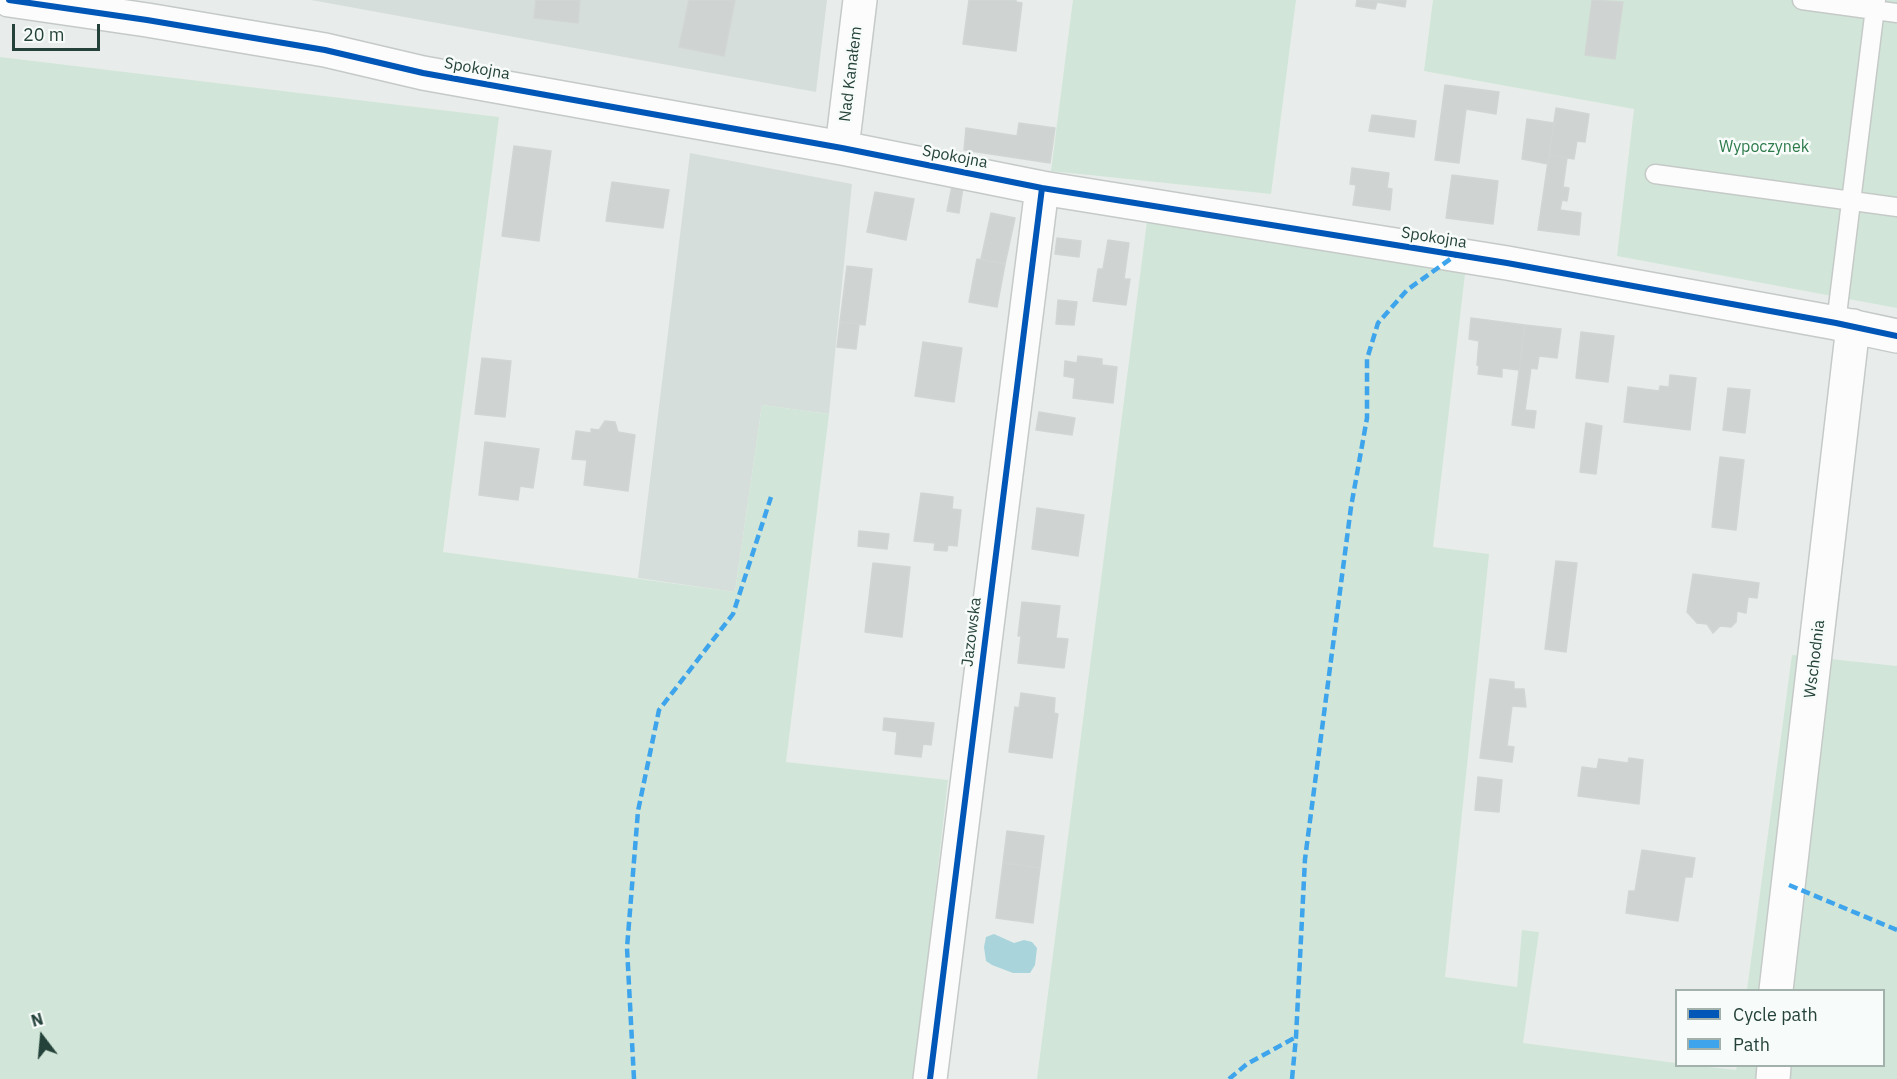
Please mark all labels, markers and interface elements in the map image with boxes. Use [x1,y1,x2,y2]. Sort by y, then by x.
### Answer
scale bar [15,12,104,50]
text: 20 m [23,23,65,46]
street label: Nad Kanałem [836,25,866,123]
street label: Spokojna [443,54,511,84]
park label: Wypoczynek [1719,137,1809,157]
street label: Spokojna [921,141,989,173]
street label: Spokojna [1400,223,1468,253]
street label: Jazowska [958,596,986,668]
street label: Wschodnia [1801,619,1829,699]
legend [1675,989,1885,1067]
text: Cycle path [1733,1003,1818,1026]
north arrow [12,1007,72,1067]
text: N [29,1008,45,1031]
text: Path [1733,1033,1770,1056]

